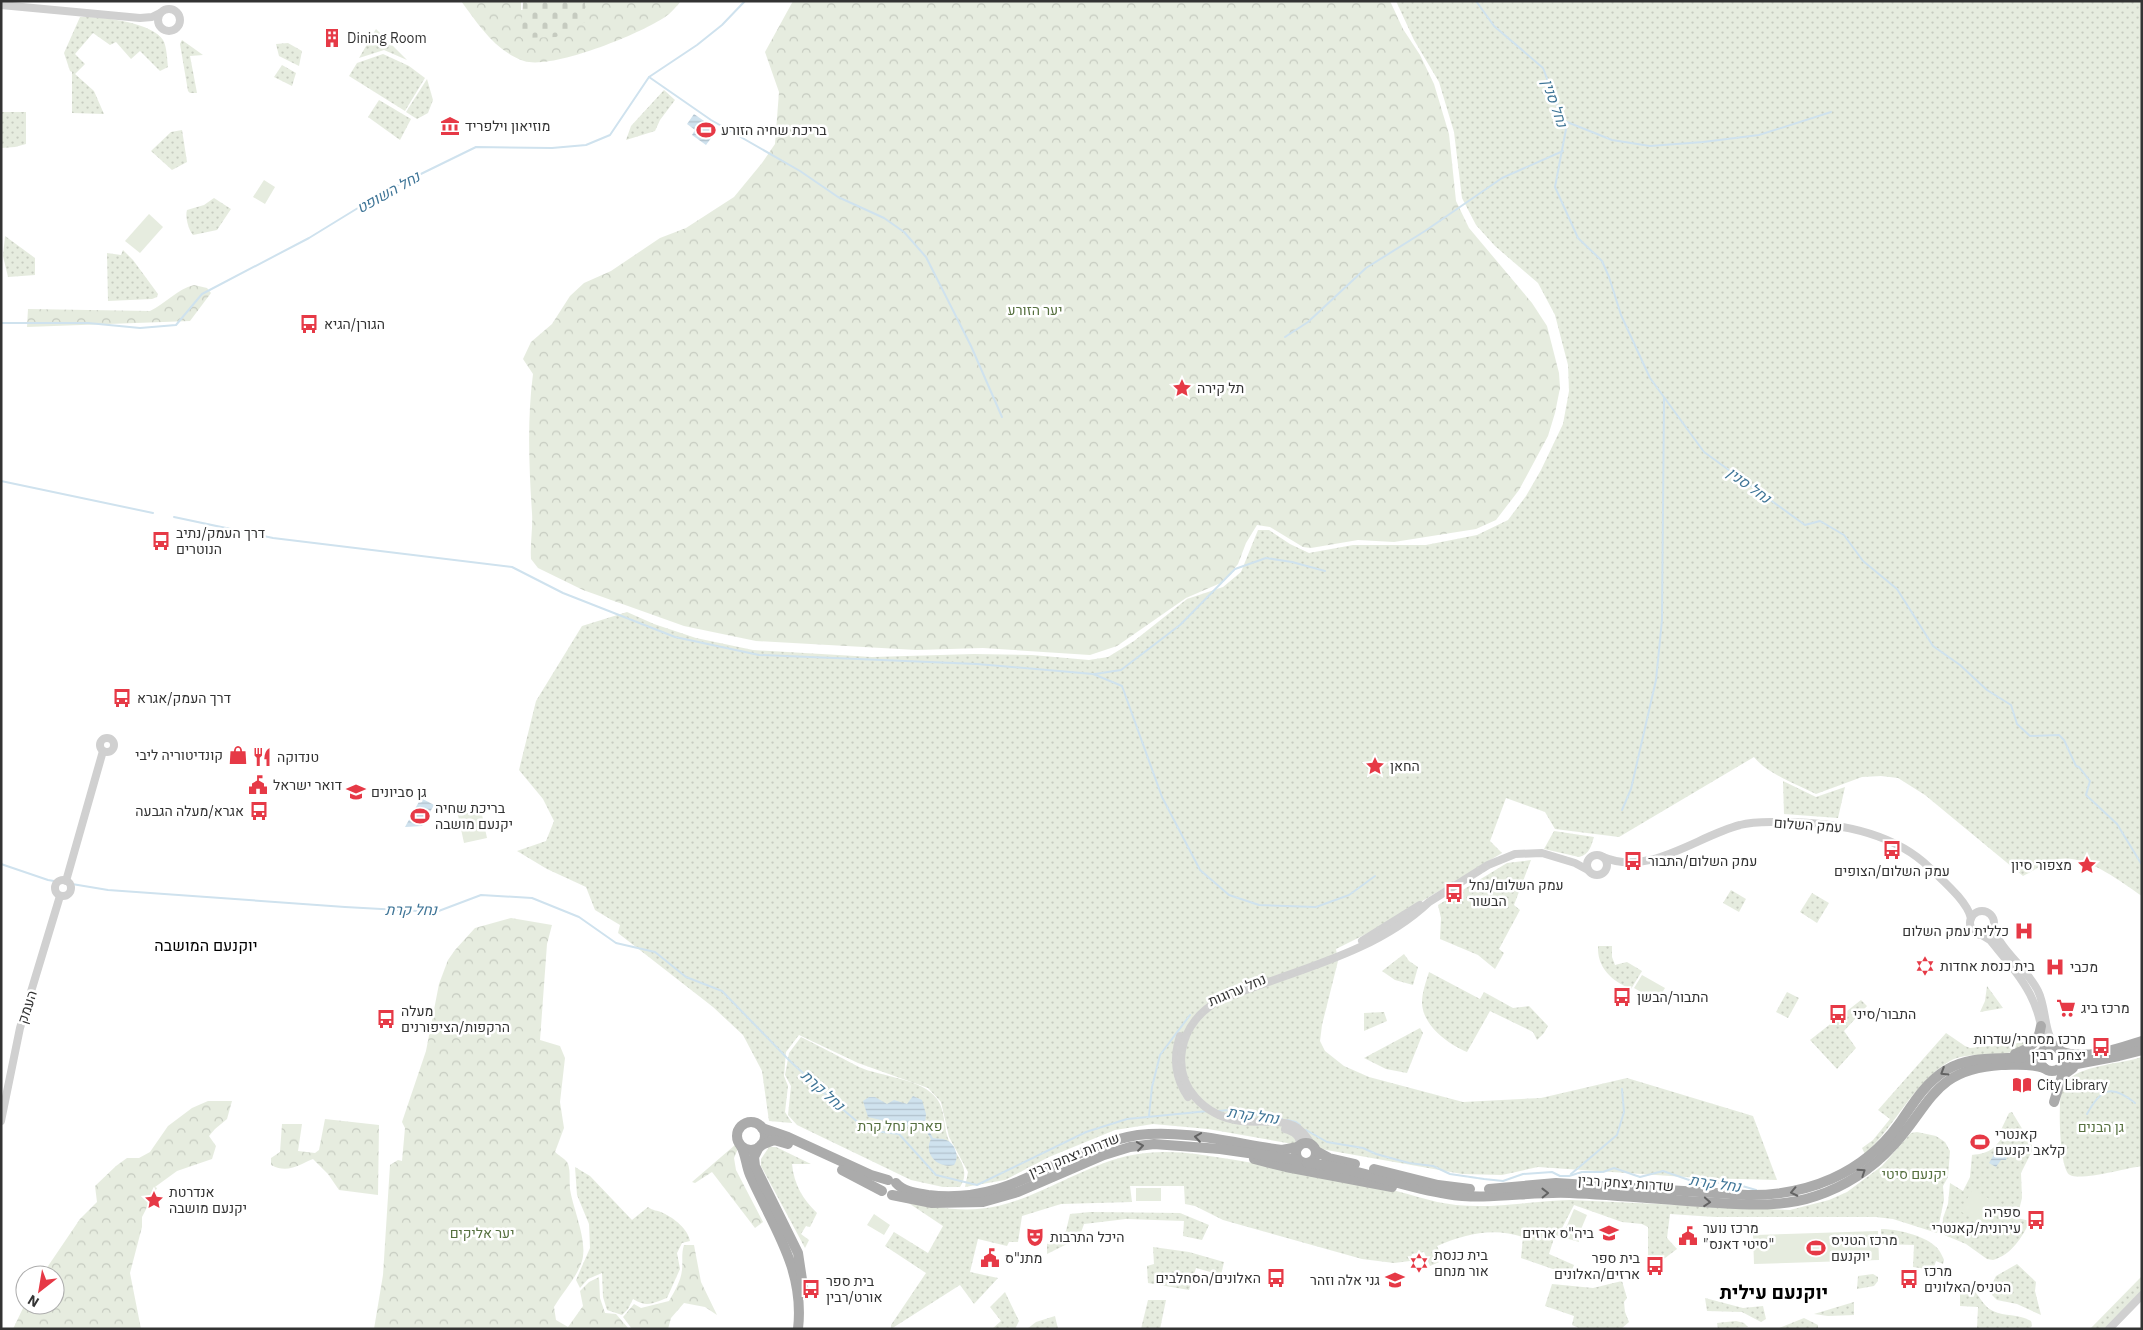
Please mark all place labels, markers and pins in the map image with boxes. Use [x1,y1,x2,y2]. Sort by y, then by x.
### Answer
building icon: Dining Room [321,27,343,49]
place label: Dining Room [347,29,427,47]
museum icon: מוזיאון וילפריד [439,115,461,137]
place label: מוזיאון וילפריד [465,117,550,135]
sports icon: בריכת שחיה הזורע [695,119,717,141]
place label: בריכת שחיה הזורע [721,121,827,139]
bus stop icon: הגורן/הגיא [298,313,320,335]
place label: הגורן/הגיא [324,315,385,333]
place icon: תל קירה [1171,377,1193,399]
place label: תל קירה [1197,379,1244,397]
place label: דרך העמק/נתיב הנוטרים [176,524,265,558]
bus stop icon: דרך העמק/נתיב הנוטרים [150,530,172,552]
bus stop icon: דרך העמק/אגרא [111,687,133,709]
place label: דרך העמק/אגרא [137,689,231,707]
shop icon: קונדיטוריה ליבי [227,744,249,766]
place label: קונדיטוריה ליבי [135,746,223,764]
restaurant icon: טנדוקה [251,746,273,768]
place label: טנדוקה [277,748,319,766]
place icon: החאן [1364,755,1386,777]
place label: החאן [1390,757,1420,775]
public building icon: דואר ישראל [247,774,269,796]
place label: דואר ישראל [273,776,342,794]
school or university icon: גן סביונים [345,781,367,803]
place label: גן סביונים [371,783,427,801]
place label: בריכת שחיה יקנעם מושבה [435,799,513,833]
bus stop icon: אגרא/מעלה הגבעה [248,800,270,822]
place label: אגרא/מעלה הגבעה [135,802,244,820]
sports icon: בריכת שחיה יקנעם מושבה [409,805,431,827]
bus stop icon: עמק השלום/הצופים [1881,839,1903,861]
bus stop icon: עמק השלום/התבור [1622,850,1644,872]
place label: עמק השלום/התבור [1648,852,1757,870]
place icon: מצפור סיון [2076,854,2098,876]
place label: מצפור סיון [2011,856,2072,874]
place label: עמק השלום/הצופים [1834,862,1950,880]
place label: עמק השלום/נחל הבשור [1469,876,1564,910]
bus stop icon: עמק השלום/נחל הבשור [1443,882,1465,904]
hospital icon: כללית עמק השלום [2013,920,2035,942]
place label: כללית עמק השלום [1902,922,2009,940]
synagogue icon: בית כנסת אחדות [1914,955,1936,977]
hospital icon: מכבי [2044,956,2066,978]
place label: בית כנסת אחדות [1940,957,2035,975]
place label: מכבי [2070,958,2098,976]
bus stop icon: התבור/הבשן [1611,986,1633,1008]
place label: התבור/הבשן [1637,988,1708,1006]
supermarket icon: מרכז ביג [2055,997,2077,1019]
place label: מרכז ביג [2081,999,2130,1017]
place label: מעלה הרקפות/הציפורנים [401,1002,510,1036]
bus stop icon: התבור/סיני [1827,1003,1849,1025]
place label: התבור/סיני [1853,1005,1916,1023]
bus stop icon: מעלה הרקפות/הציפורנים [375,1008,397,1030]
place label: מרכז מסחרי/שדרות יצחק רבין [1974,1030,2086,1064]
bus stop icon: מרכז מסחרי/שדרות יצחק רבין [2090,1036,2112,1058]
library icon: City Library [2011,1074,2033,1096]
place label: City Library [2037,1076,2108,1094]
place label: קאנטרי קלאב יקנעם [1995,1125,2066,1159]
sports icon: קאנטרי קלאב יקנעם [1969,1131,1991,1153]
place label: אנדרטת יקנעם מושבה [169,1183,247,1217]
place icon: אנדרטת יקנעם מושבה [143,1189,165,1211]
place label: ספריה עירונית/קאנטרי [1932,1203,2021,1237]
bus stop icon: ספריה עירונית/קאנטרי [2025,1209,2047,1231]
place label: מרכז נוער "סיטי דאנס" [1703,1219,1774,1253]
school or university icon: ביה"ס ארזים [1598,1222,1620,1244]
place label: ביה"ס ארזים [1522,1224,1595,1242]
public building icon: מרכז נוער "סיטי דאנס" [1677,1225,1699,1247]
theatre icon: היכל התרבות [1024,1226,1046,1248]
place label: היכל התרבות [1050,1228,1125,1246]
place label: מרכז הטניס יוקנעם [1831,1231,1898,1265]
sports icon: מרכז הטניס יוקנעם [1805,1237,1827,1259]
place label: בית כנסת אור מנחם [1434,1246,1489,1280]
public building icon: מתנ"ס [979,1247,1001,1269]
place label: מתנ"ס [1005,1249,1042,1267]
place label: בית ספר ארזים/האלונים [1554,1249,1641,1283]
synagogue icon: בית כנסת אור מנחם [1408,1252,1430,1274]
bus stop icon: בית ספר ארזים/האלונים [1644,1255,1666,1277]
place label: מרכז הטניס/האלונים [1924,1262,2011,1296]
bus stop icon: האלונים/הסחלבים [1265,1267,1287,1289]
bus stop icon: מרכז הטניס/האלונים [1898,1268,1920,1290]
place label: האלונים/הסחלבים [1156,1269,1261,1287]
school or university icon: גני אלה וזהר [1384,1269,1406,1291]
place label: גני אלה וזהר [1310,1271,1380,1289]
place label: בית ספר אורט/רבין [826,1272,882,1306]
bus stop icon: בית ספר אורט/רבין [800,1278,822,1300]

